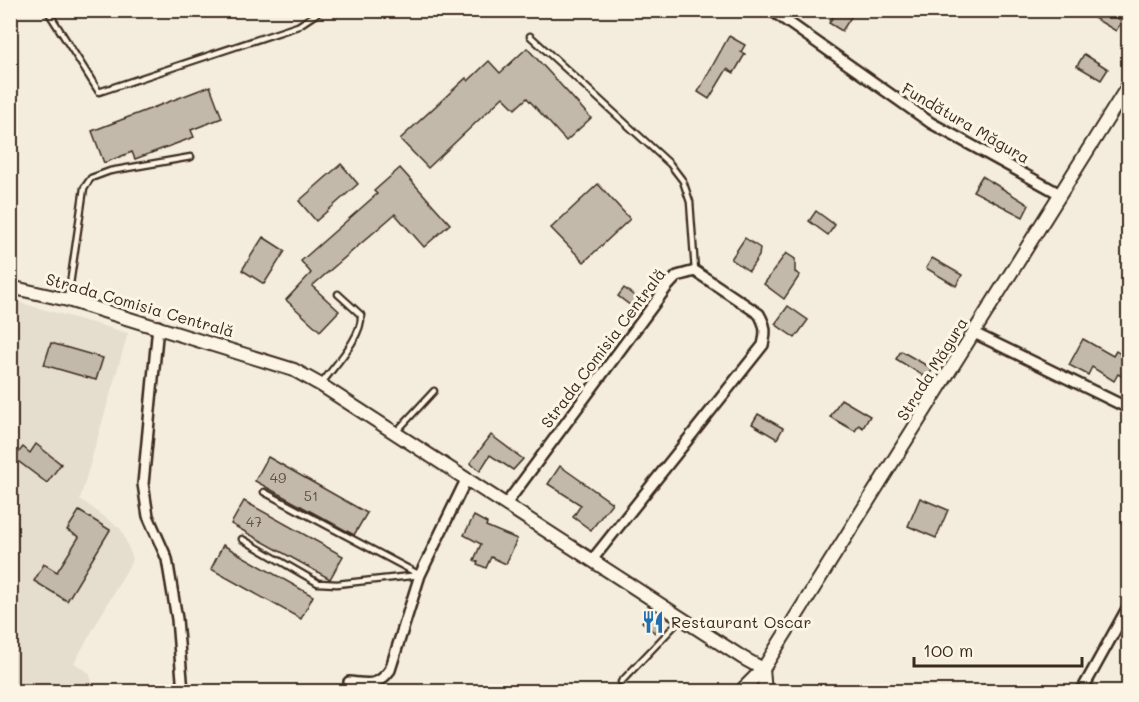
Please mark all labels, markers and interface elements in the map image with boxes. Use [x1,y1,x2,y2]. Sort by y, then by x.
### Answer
street label: Fundătura Măgura [898,77,1034,168]
street label: Strada Comisia Centrală [536,264,670,432]
street label: Strada Comisia Centrală [44,268,237,341]
street label: Strada Măgura [891,313,972,424]
house number: 49 [270,468,286,487]
house number: 51 [304,486,318,505]
house number: 47 [246,512,262,531]
restaurant icon: Restaurant Oscar [640,609,666,635]
place label: Restaurant Oscar [671,611,812,632]
scale bar [914,630,1082,668]
text: 100 m [923,638,973,662]

